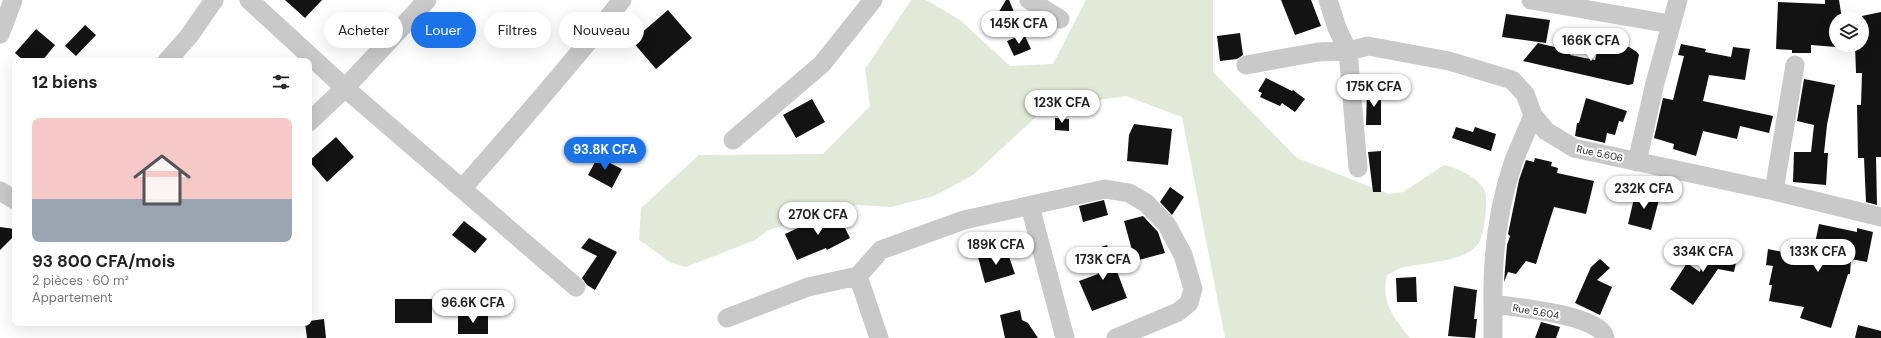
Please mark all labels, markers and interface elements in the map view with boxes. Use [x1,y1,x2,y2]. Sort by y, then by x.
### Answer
pin: 145K CFA [978,11,1060,45]
chip: Acheter [324,12,403,48]
chip: Louer [411,12,476,48]
chip: Filtres [484,12,551,48]
chip: Nouveau [559,12,644,48]
map controls [1829,12,1869,52]
button: layers [1829,12,1869,52]
text: 145K CFA [990,15,1048,32]
pin: 166K CFA [1550,28,1632,62]
text: 166K CFA [1562,32,1620,49]
text: 12 biens [32,71,98,93]
icon: filters [270,71,292,93]
pin: 175K CFA [1333,74,1415,108]
text: 175K CFA [1346,78,1402,95]
pin: 123K CFA [1021,90,1103,124]
text: 123K CFA [1034,94,1090,111]
pin: 93.8K CFA [559,137,651,171]
text: 93.8K CFA [573,141,637,158]
street label: Rue 5.606 [1575,142,1624,165]
icon: home [126,144,198,216]
pin: 232K CFA [1603,176,1685,210]
text: 232K CFA [1614,180,1674,197]
pin: 270K CFA [777,202,859,236]
text: 270K CFA [788,206,848,223]
pin: 189K CFA [955,232,1037,266]
text: 189K CFA [967,236,1025,253]
pin: 334K CFA [1662,239,1744,273]
pin: 133K CFA [1777,239,1859,273]
text: 334K CFA [1673,243,1733,260]
text: 133K CFA [1789,243,1847,260]
pin: 173K CFA [1062,247,1144,281]
text: 93 800 CFA/mois [32,250,175,272]
text: 173K CFA [1075,251,1131,268]
text: 2 pièces · 60 m² [32,272,129,289]
text: Appartement [32,289,113,306]
pin: 96.6K CFA [427,290,519,324]
text: 96.6K CFA [441,294,505,311]
street label: Rue 5.604 [1512,301,1560,322]

